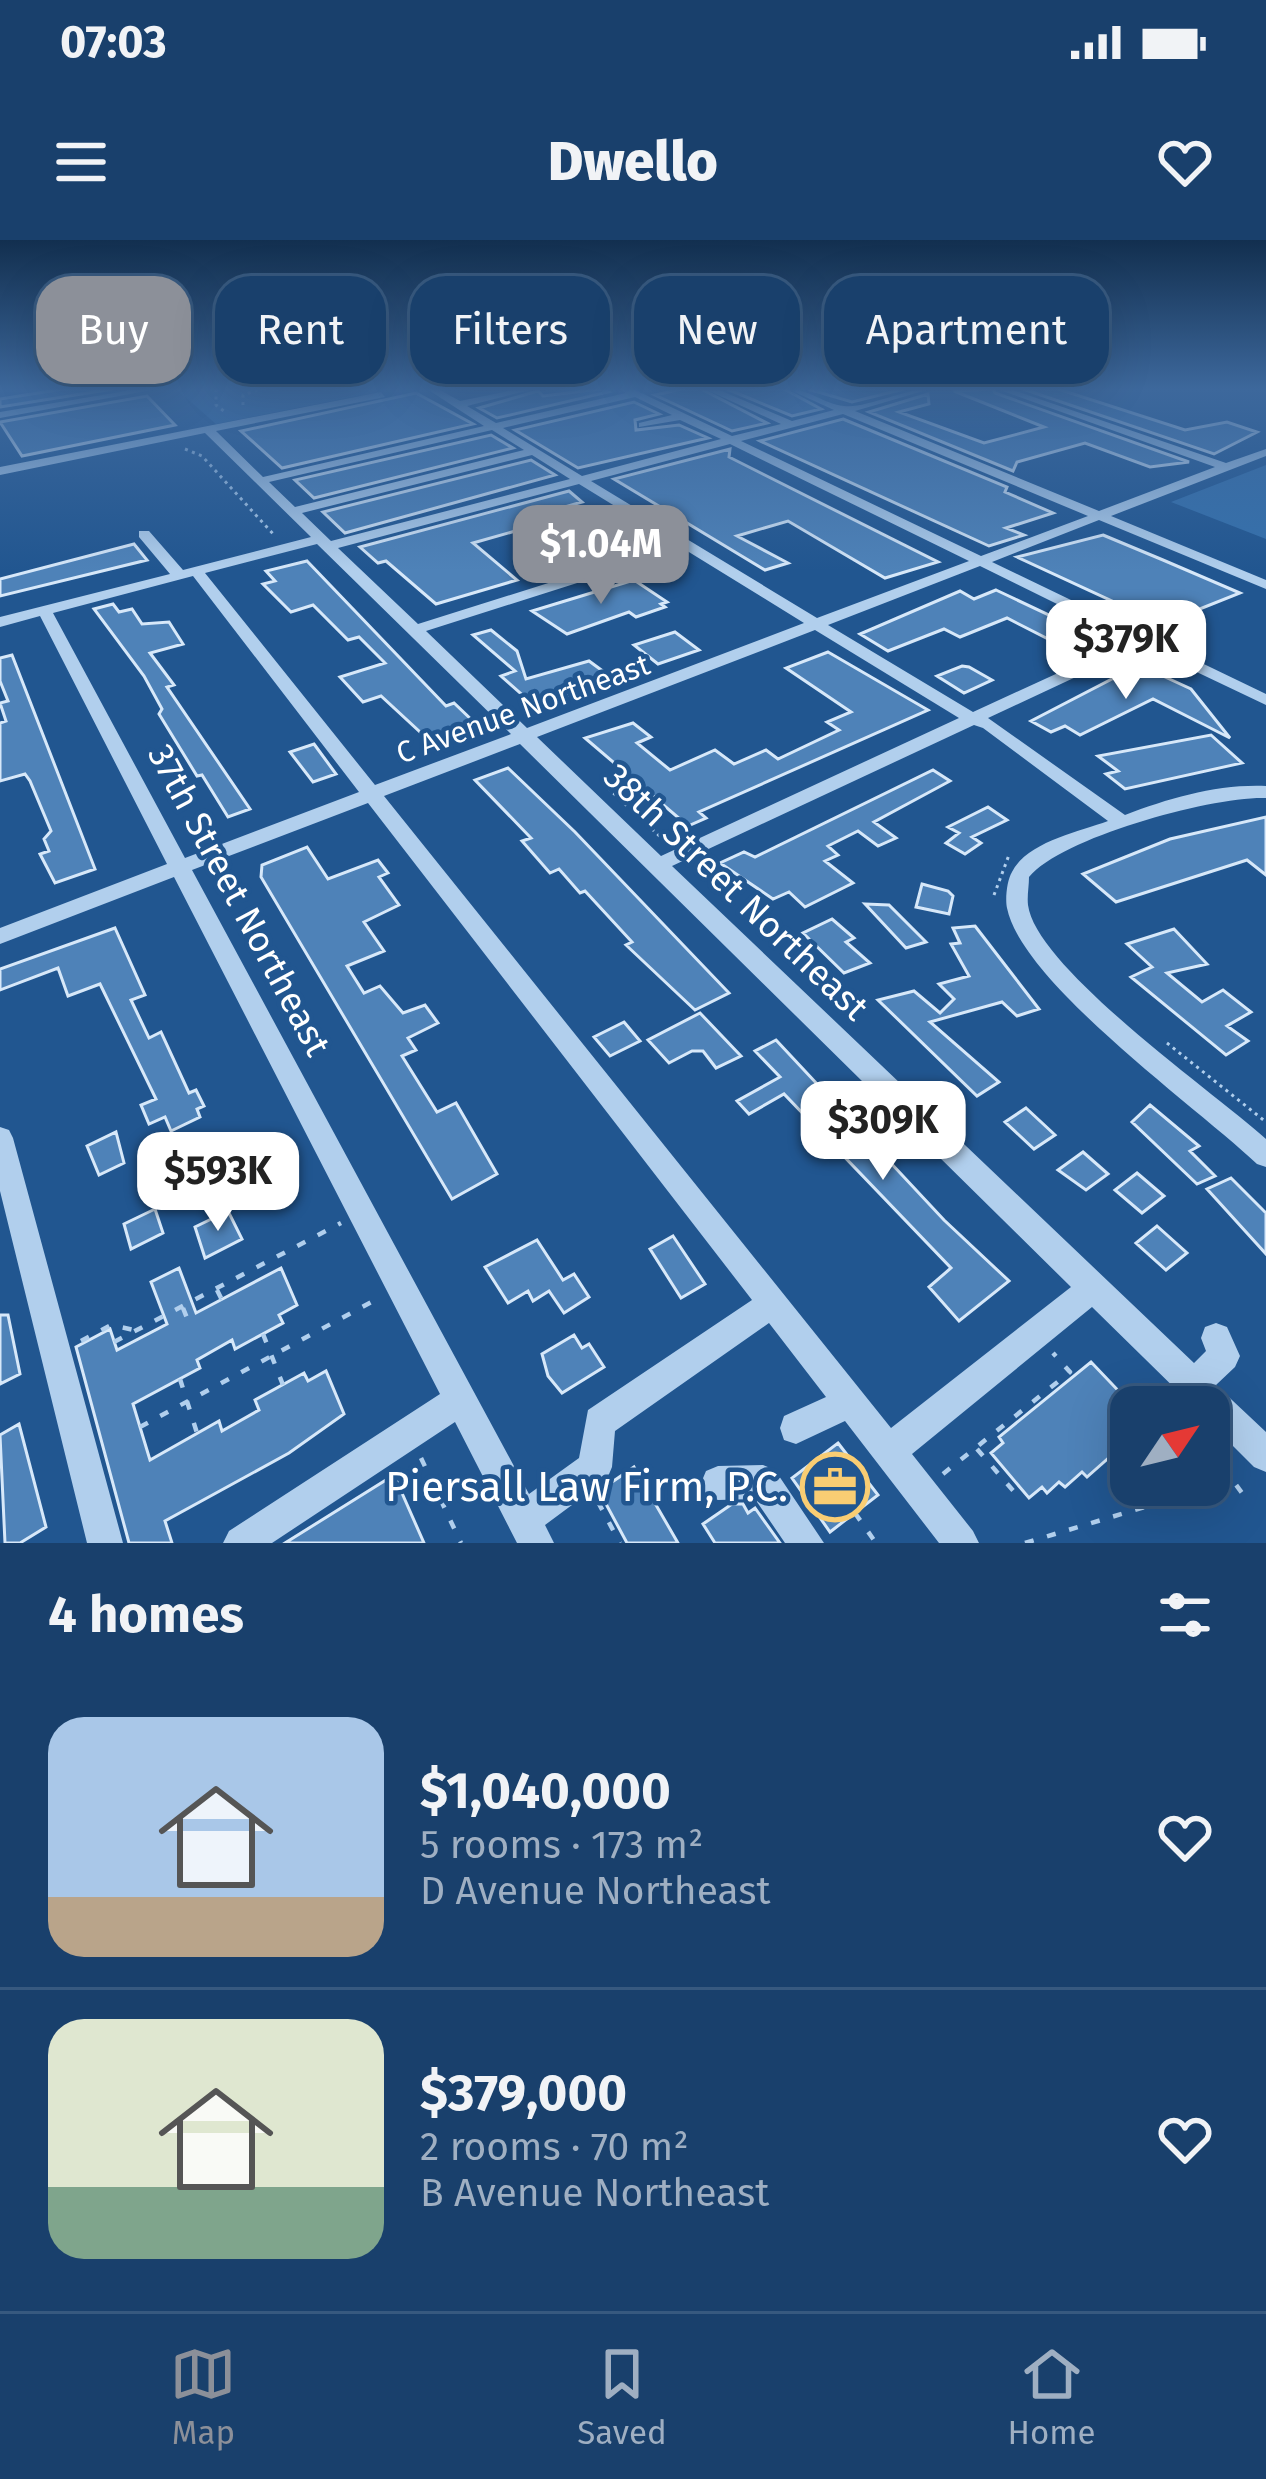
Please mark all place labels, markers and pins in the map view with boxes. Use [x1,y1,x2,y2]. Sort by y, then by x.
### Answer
pin: $1.04M [503,505,699,607]
pin: $379K [1042,600,1210,702]
pin: $309K [799,1081,967,1183]
pin: $593K [134,1132,302,1234]
office icon: Piersall Law Firm, P.C. [800,1452,870,1522]
place label: Piersall Law Firm, P.C. [385,1462,788,1512]

